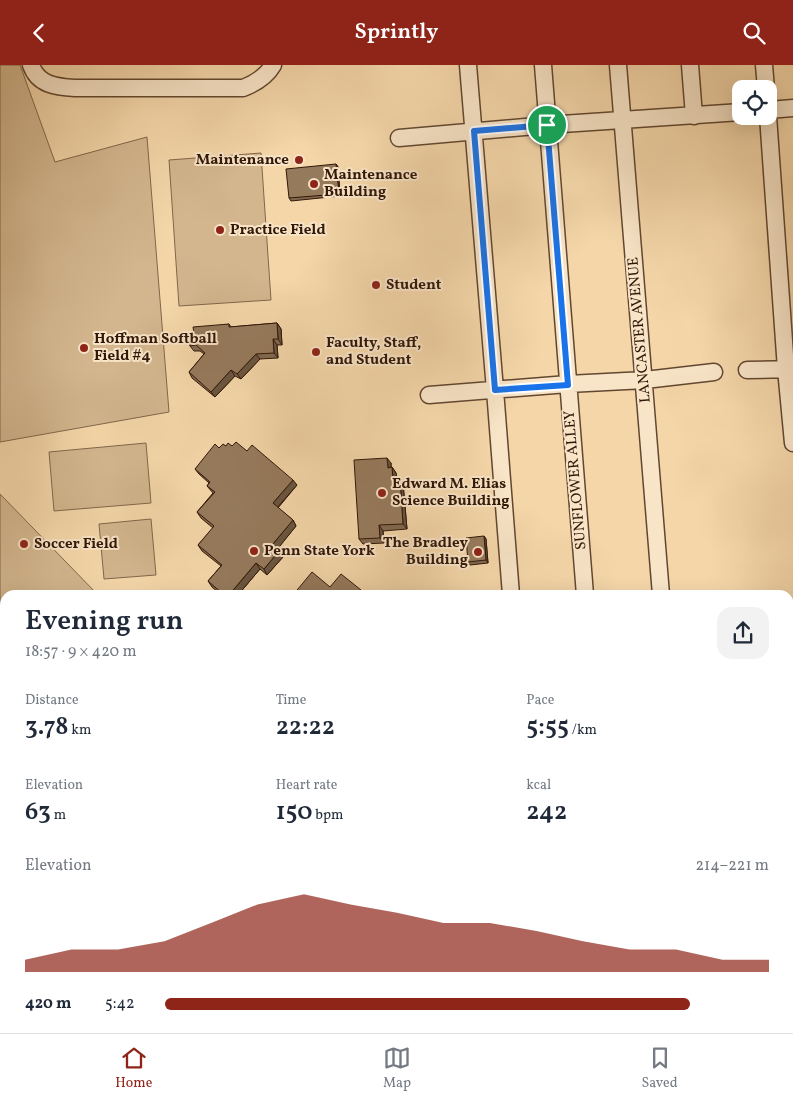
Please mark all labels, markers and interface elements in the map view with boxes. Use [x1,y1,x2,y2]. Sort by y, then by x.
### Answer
text: Sprintly [354,17,439,48]
icon: back [25,19,53,47]
icon: search [740,19,768,47]
map controls [732,80,777,125]
button: locate [732,80,777,125]
pin [526,104,568,146]
icon: arrive [533,111,561,139]
place label: Maintenance [196,150,289,171]
marker: Maintenance [293,154,305,166]
place label: Maintenance Building [324,165,418,203]
marker: Maintenance Building [308,178,320,190]
place label: Practice Field [230,220,326,241]
marker: Practice Field [214,224,226,236]
street label: LANCASTER AVENUE [623,256,657,404]
place label: Student [386,275,442,296]
marker: Student [370,279,382,291]
place label: Hoffman Softball Field #4 [94,329,217,367]
place label: Faculty, Staff, and Student [326,333,421,371]
marker: Hoffman Softball Field #4 [78,342,90,354]
marker: Faculty, Staff, and Student [310,346,322,358]
street label: SUNFLOWER ALLEY [559,409,593,551]
place label: Edward M. Elias Science Building [392,474,510,512]
marker: Edward M. Elias Science Building [376,487,388,499]
place label: The Bradley Building [383,533,469,571]
place label: Soccer Field [34,534,118,555]
marker: Soccer Field [18,538,30,550]
place label: Penn State York [264,541,375,562]
marker: Penn State York [248,545,260,557]
marker: The Bradley Building [472,546,484,558]
text: Evening run [25,602,184,641]
button: share [717,607,769,659]
text: 18:57 · 9 × 420 m [25,641,137,663]
text: Distance [25,691,79,710]
text: Time [276,691,306,710]
text: Pace [526,691,554,710]
text: 3.78 [25,710,69,745]
text: 22:22 [276,710,335,745]
text: 5:55 [526,710,569,745]
text: km [69,721,91,740]
text: /km [569,721,597,740]
text: Elevation [25,776,83,795]
text: Heart rate [276,776,337,795]
text: kcal [526,776,551,795]
text: 63 [25,795,51,830]
text: 150 [276,795,313,830]
text: 242 [526,795,567,830]
text: m [51,806,66,825]
text: bpm [313,806,343,825]
text: Elevation [25,855,92,877]
text: 214–221 m [695,855,769,877]
text: 420 m [25,993,71,1015]
text: 5:42 [105,993,135,1015]
tab: Home [115,1044,152,1093]
tab: Map [383,1044,411,1093]
tab: Saved [642,1044,678,1093]

